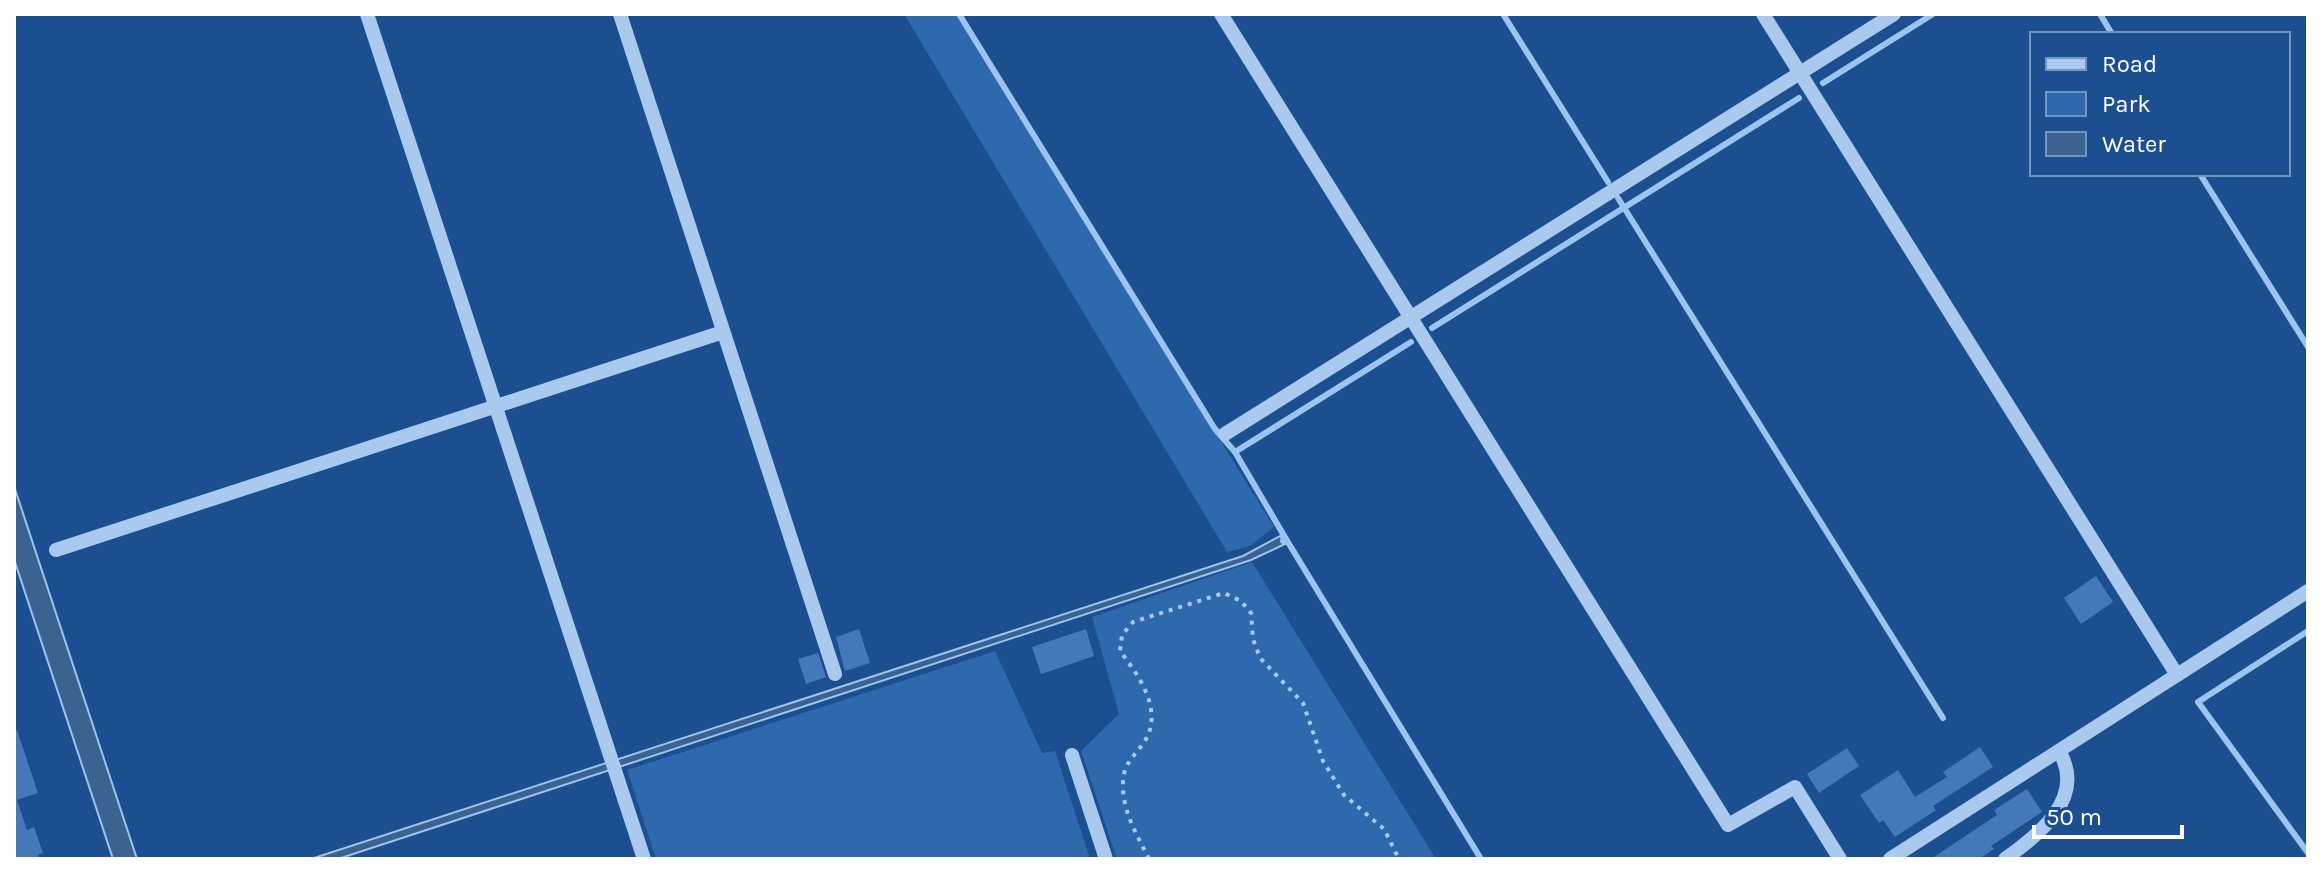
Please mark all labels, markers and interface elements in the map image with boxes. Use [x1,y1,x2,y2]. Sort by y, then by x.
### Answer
legend [2030,32,2290,176]
text: Road [2102,50,2157,78]
text: Park [2102,90,2151,118]
text: Water [2102,130,2166,158]
scale bar [2034,789,2182,839]
text: 50 m [2046,803,2102,831]

